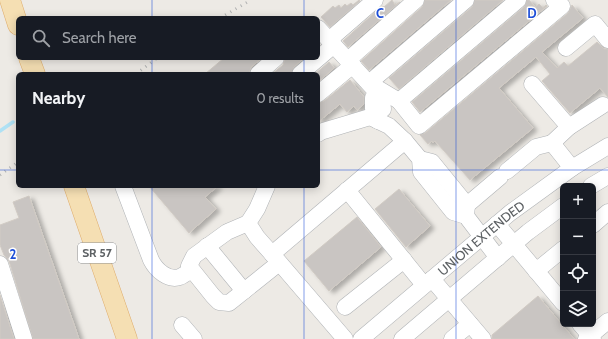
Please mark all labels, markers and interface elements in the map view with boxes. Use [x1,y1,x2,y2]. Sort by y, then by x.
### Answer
text: C [376,5,384,21]
text: D [527,5,537,21]
search box [16,16,320,60]
icon: search [30,27,52,49]
text: Search here [62,29,137,47]
text: Nearby [32,88,85,108]
text: 0 results [256,90,304,106]
map controls [560,183,596,327]
button: + [560,183,596,219]
street label: UNION EXTENDED [434,197,528,279]
button: − [560,219,596,255]
road number: SR 57 [78,243,116,263]
text: 2 [10,246,17,262]
button: locate [560,255,596,291]
button: layers [560,291,596,327]

